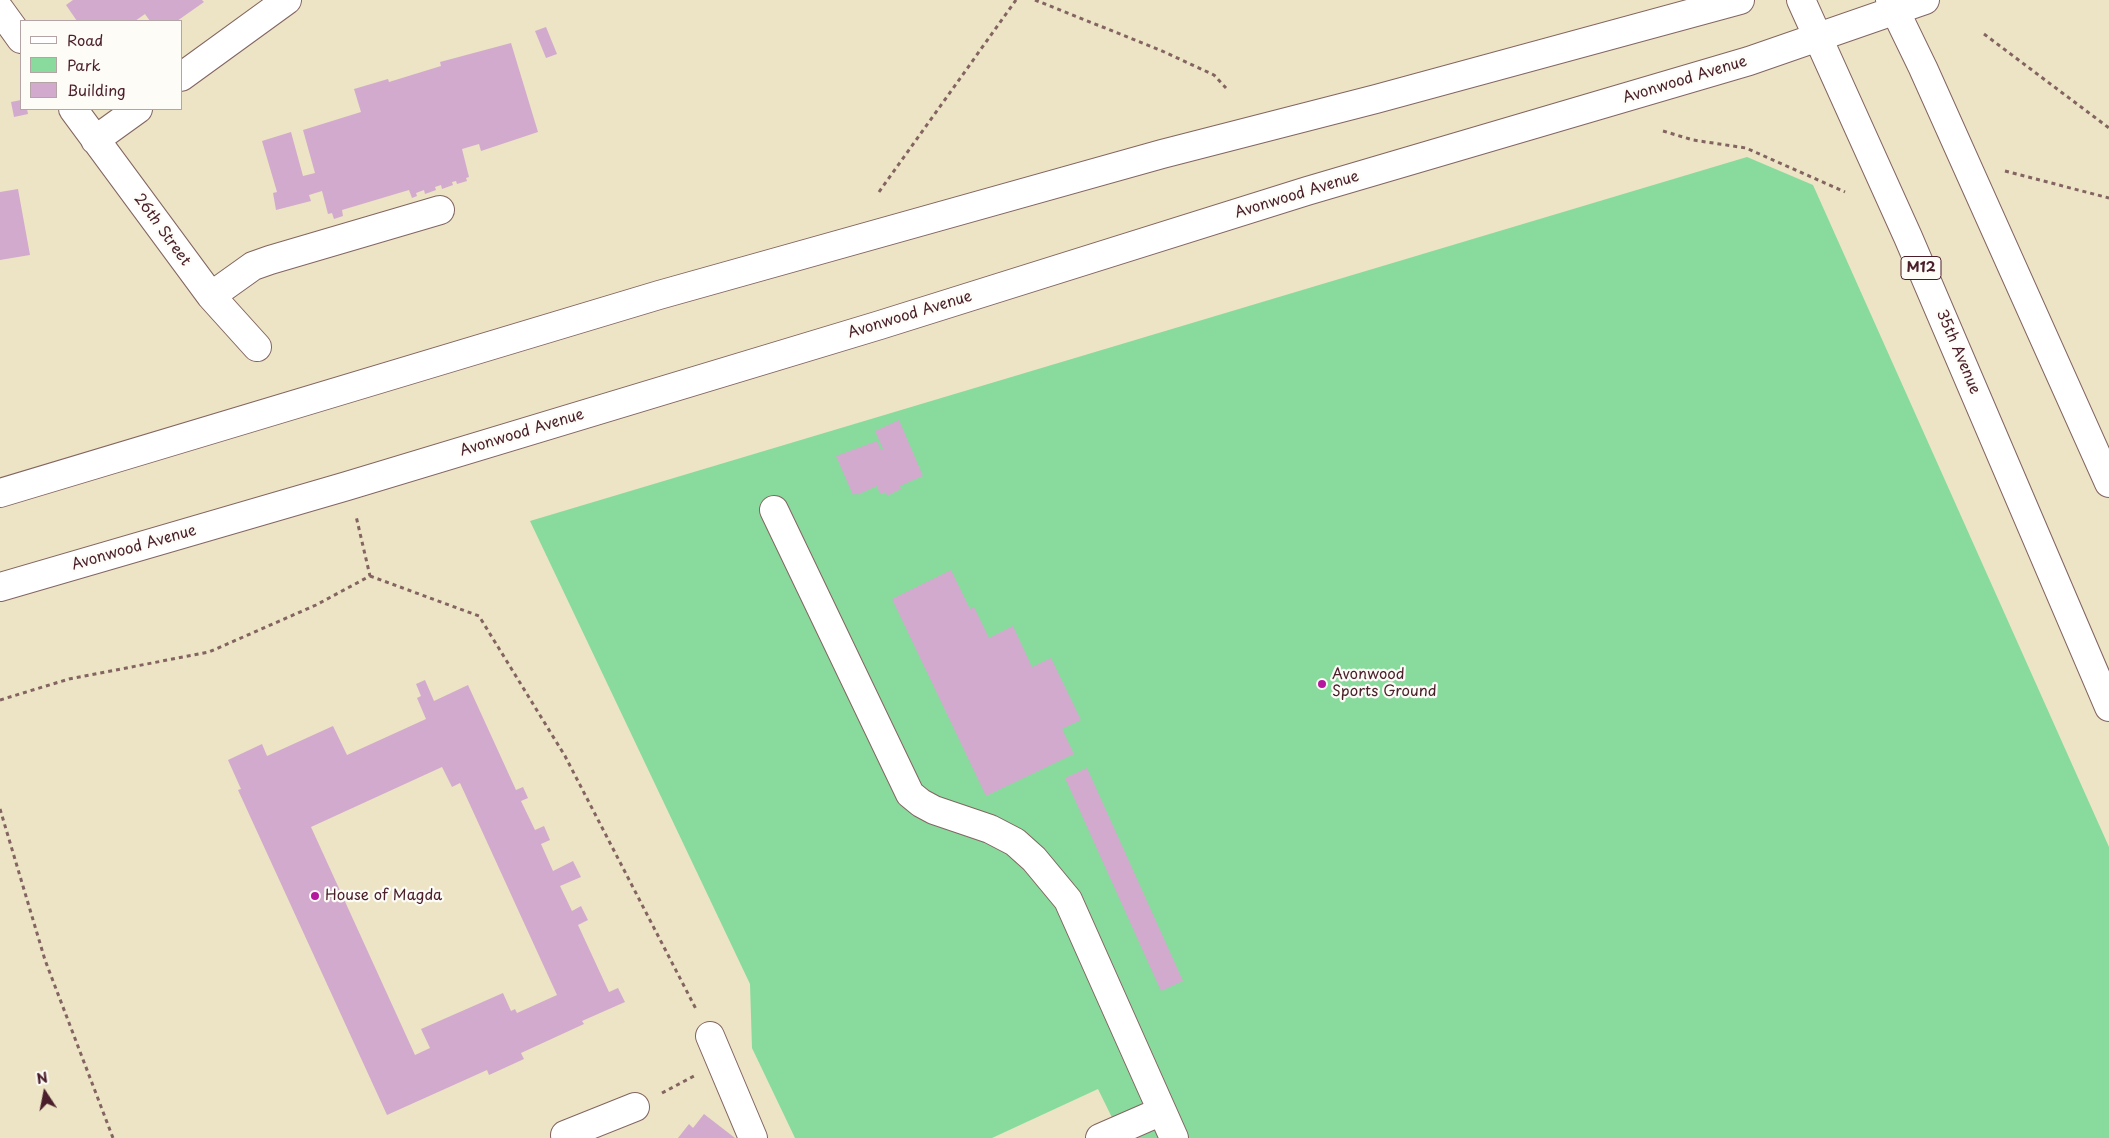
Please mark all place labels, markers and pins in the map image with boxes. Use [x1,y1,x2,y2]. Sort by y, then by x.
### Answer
place label: Avonwood Sports Ground [1332,666,1436,701]
marker: Avonwood Sports Ground [1316,678,1328,690]
place label: House of Magda [325,887,442,905]
marker: House of Magda [309,890,321,902]

